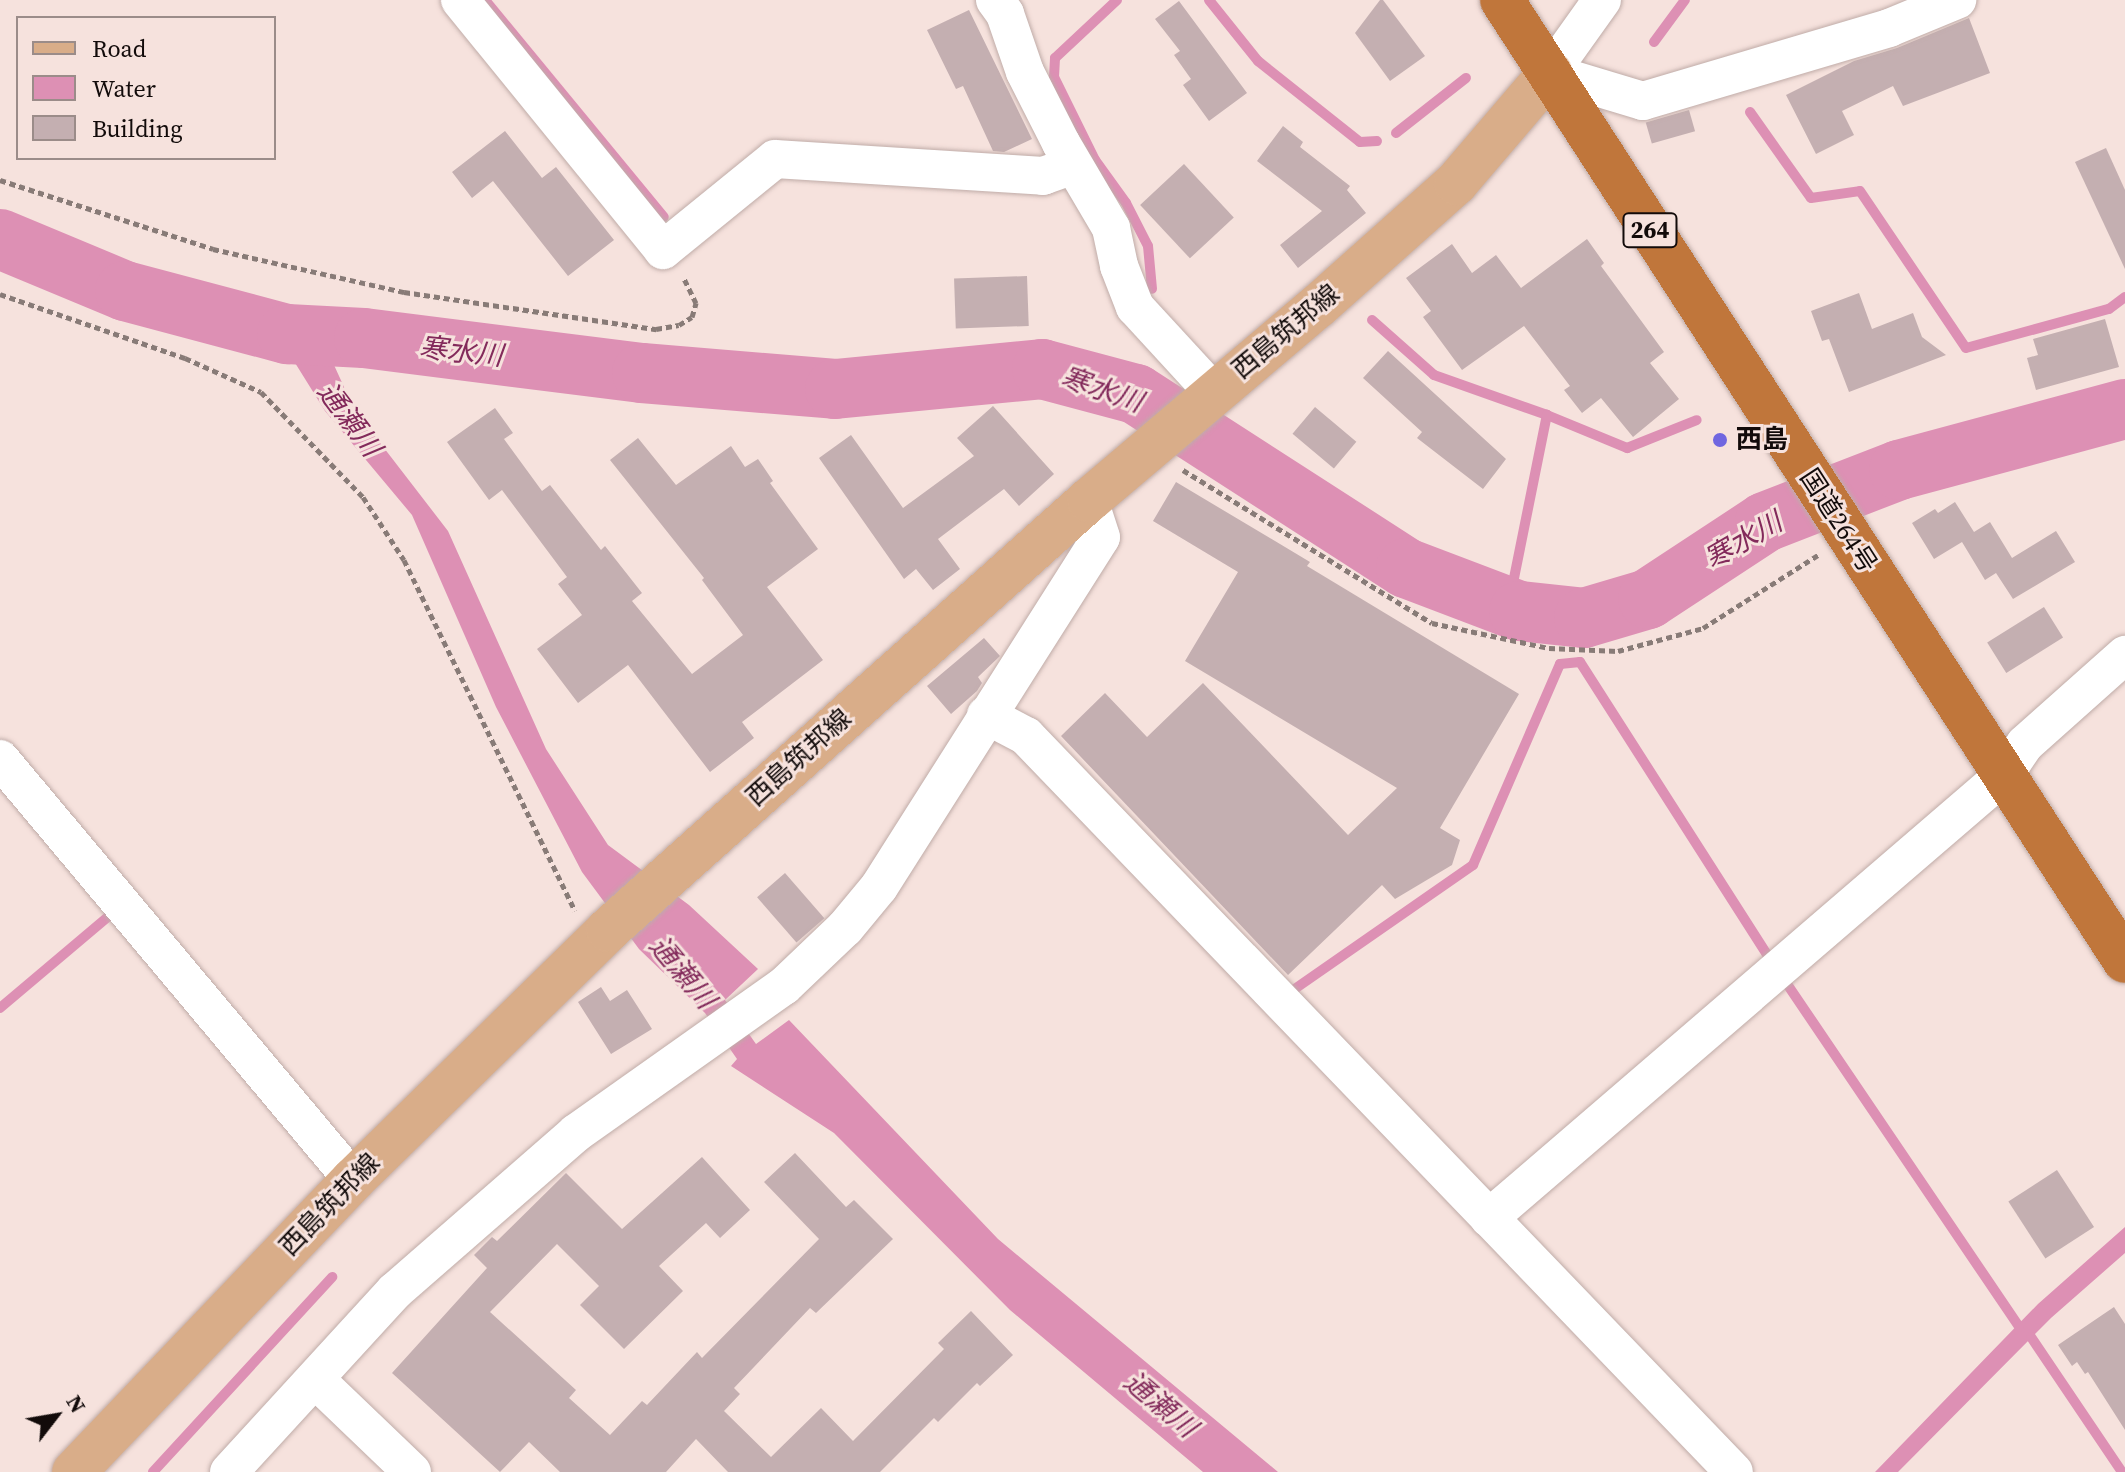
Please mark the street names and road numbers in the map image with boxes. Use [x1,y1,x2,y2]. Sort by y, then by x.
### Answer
road number: 264 [1622,210,1678,250]
street label: 西島筑邦線 [1226,278,1346,386]
street label: 国道264号 [1793,463,1883,579]
street label: 西島筑邦線 [740,703,858,813]
street label: 西島筑邦線 [274,1147,386,1263]

